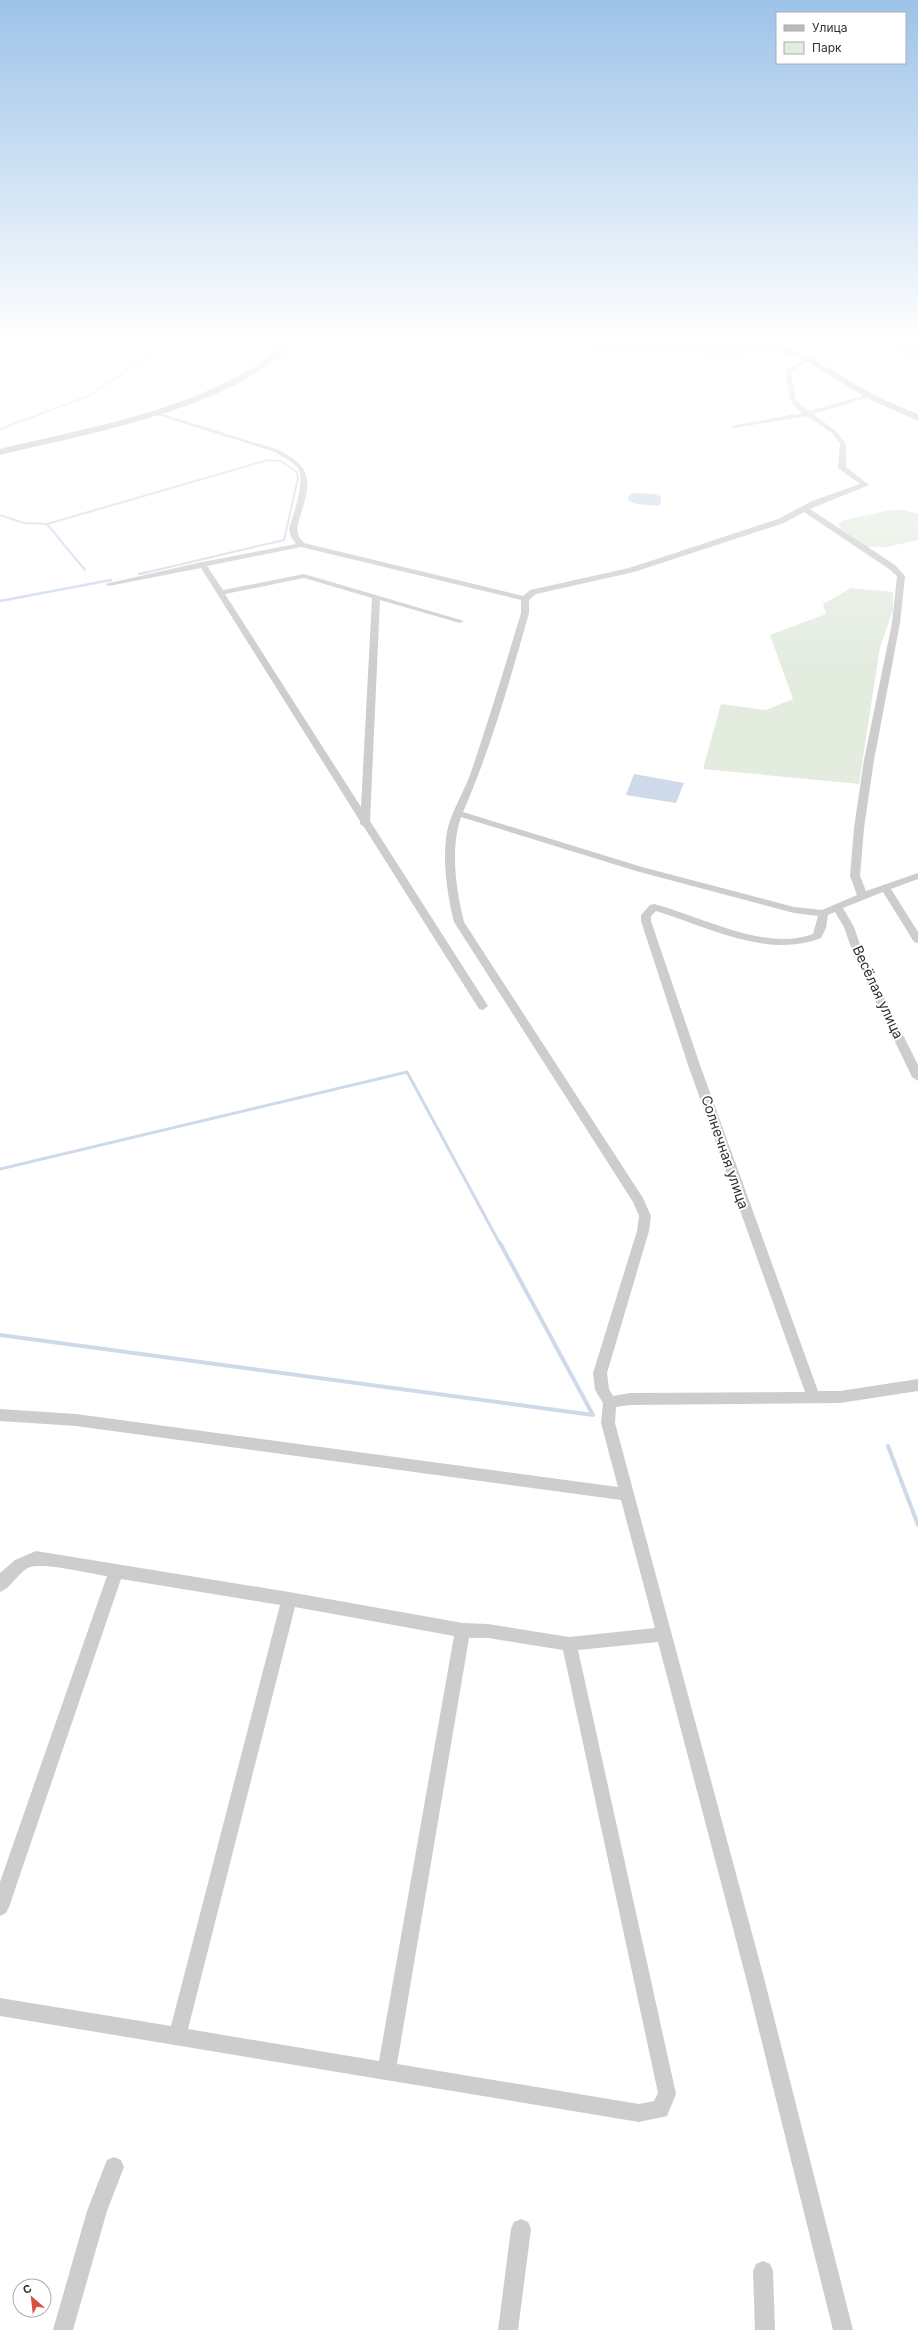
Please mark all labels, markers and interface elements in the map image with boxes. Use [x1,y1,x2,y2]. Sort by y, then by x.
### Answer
legend [776,12,906,64]
text: Улица [812,20,847,35]
text: Парк [812,40,842,55]
street label: Весёлая улица [849,942,907,1041]
street label: Солнечная улица [698,1093,753,1211]
north arrow [12,2278,52,2318]
text: С [20,2281,34,2297]

